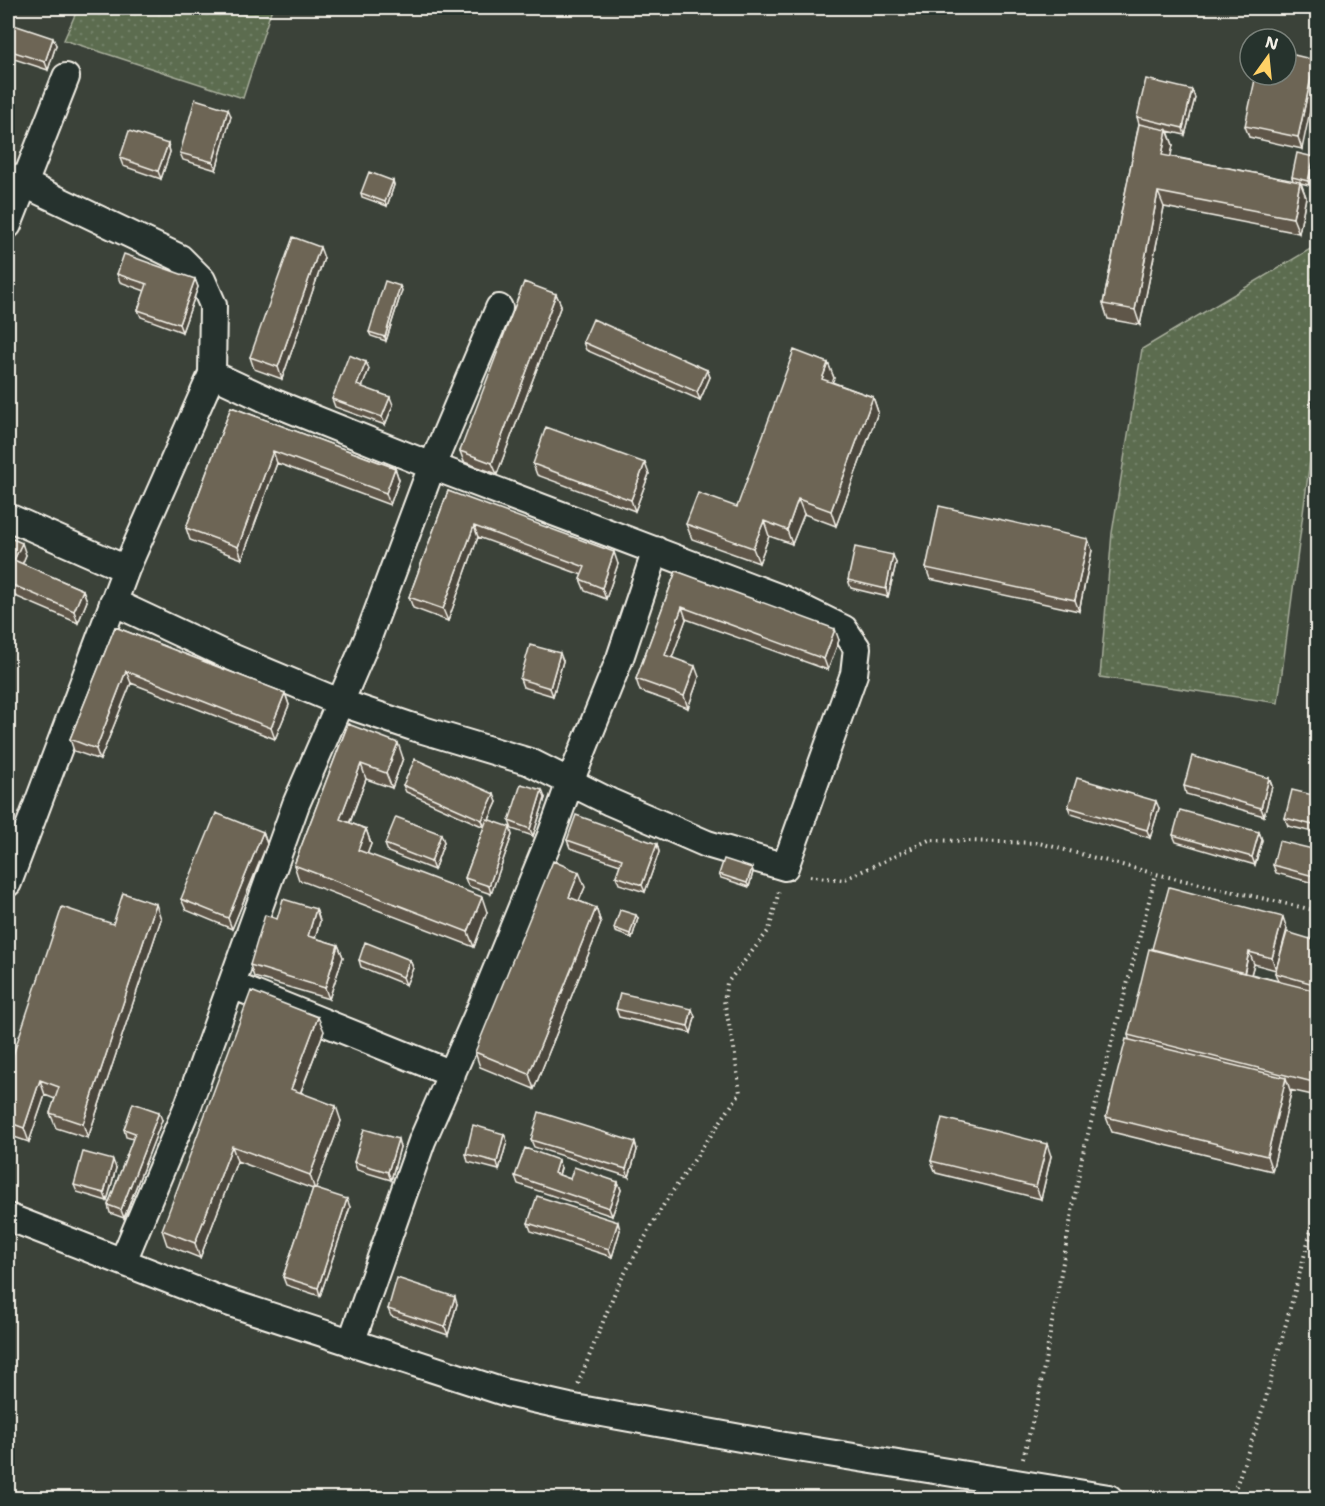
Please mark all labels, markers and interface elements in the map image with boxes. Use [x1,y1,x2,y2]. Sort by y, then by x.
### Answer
north arrow [1238,27,1298,87]
text: N [1263,31,1281,55]

